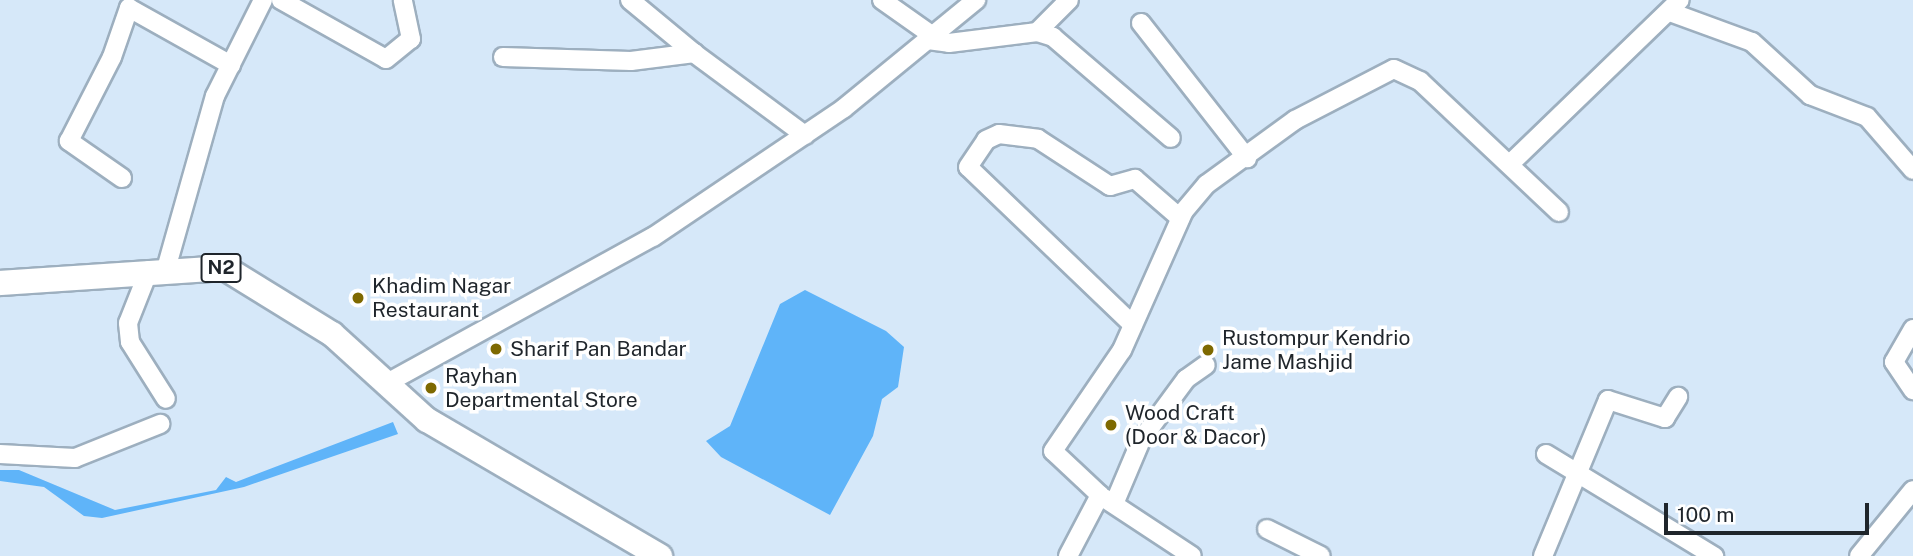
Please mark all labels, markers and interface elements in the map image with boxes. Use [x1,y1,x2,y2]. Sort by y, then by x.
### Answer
road number: N2 [200,252,242,284]
place label: Khadim Nagar Restaurant [372,273,511,323]
marker: Khadim Nagar Restaurant [350,290,366,306]
place label: Rustompur Kendrio Jame Mashjid [1222,325,1410,375]
place label: Sharif Pan Bandar [510,336,687,362]
marker: Sharif Pan Bandar [488,341,504,357]
marker: Rustompur Kendrio Jame Mashjid [1200,342,1216,358]
place label: Rayhan Departmental Store [445,363,638,413]
marker: Rayhan Departmental Store [423,380,439,396]
place label: Wood Craft (Door & Dacor) [1125,400,1267,450]
marker: Wood Craft (Door & Dacor) [1103,417,1119,433]
scale bar [1668,490,1873,534]
text: 100 m [1677,502,1734,527]

